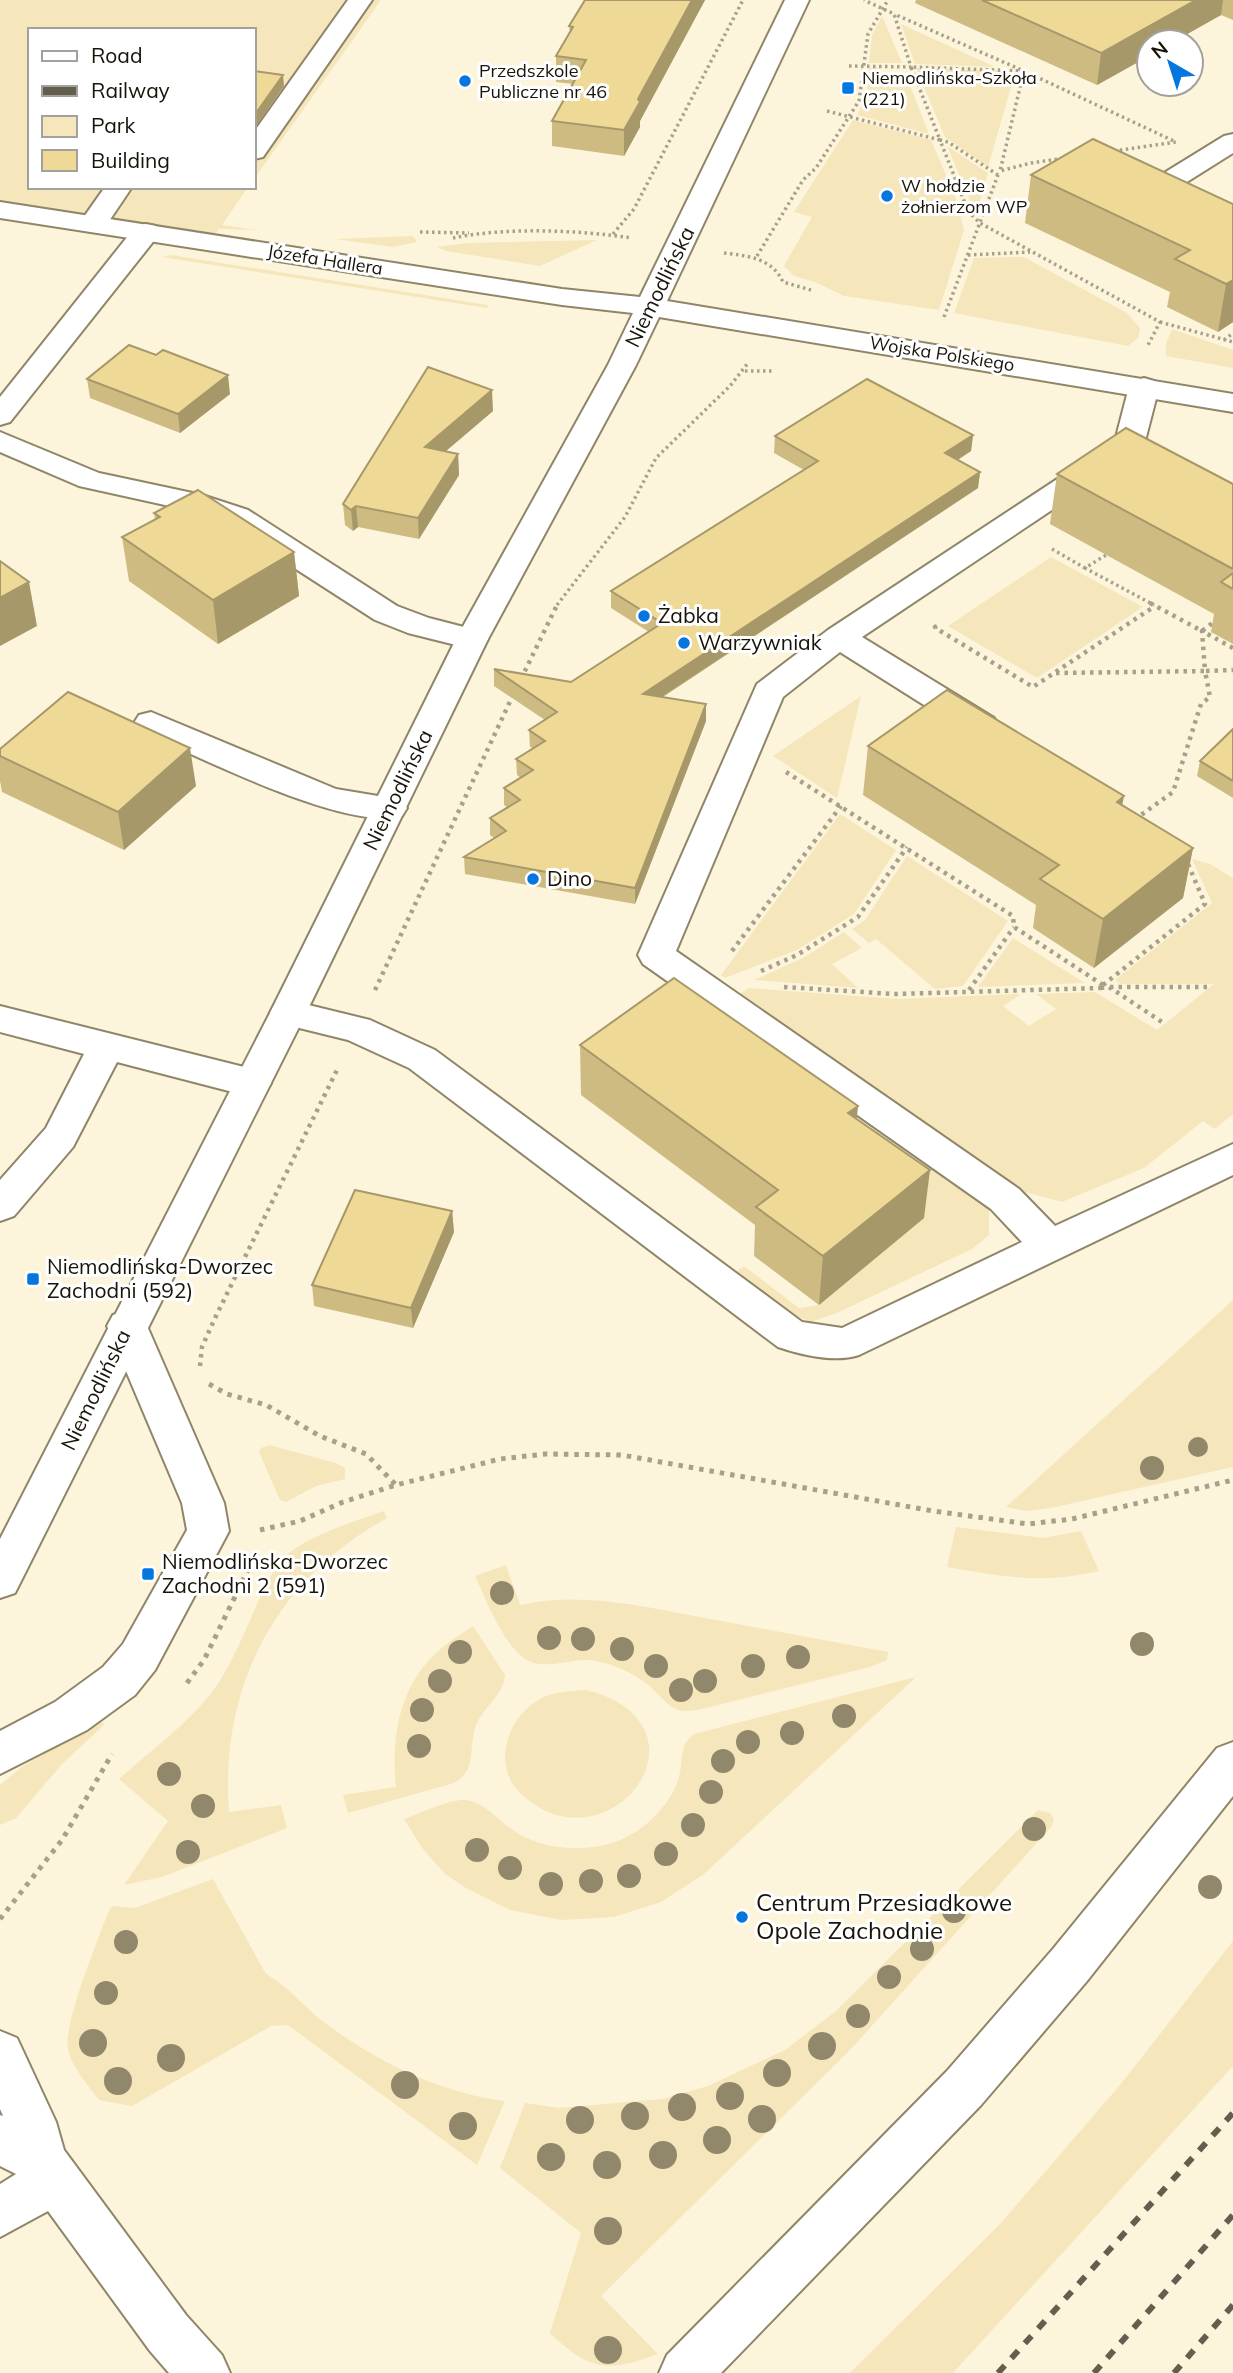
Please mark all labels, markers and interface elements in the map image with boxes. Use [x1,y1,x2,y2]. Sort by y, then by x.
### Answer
legend [28,28,256,189]
north arrow [1135,28,1205,98]
text: N [1146,36,1172,64]
text: Road [91,42,142,68]
place label: Przedszkole Publiczne nr 46 [479,59,607,103]
place label: Niemodlińska-Szkoła (221) [862,66,1037,110]
marker: Przedszkole Publiczne nr 46 [457,73,473,89]
text: Railway [91,77,170,103]
marker: Niemodlińska-Szkoła (221) [840,80,856,96]
text: Park [91,112,135,138]
text: Building [91,147,170,173]
place label: W hołdzie żołnierzom WP [901,174,1028,218]
marker: W hołdzie żołnierzom WP [879,188,895,204]
street label: Niemodlińska [619,222,700,351]
street label: Józefa Hallera [266,239,385,280]
street label: Wojska Polskiego [868,331,1016,376]
place label: Żabka [658,602,719,628]
marker: Żabka [636,608,652,624]
place label: Warzywniak [698,629,822,655]
marker: Warzywniak [676,635,692,651]
street label: Niemodlińska [357,725,438,854]
place label: Dino [547,865,592,891]
marker: Dino [525,871,541,887]
place label: Niemodlińska-Dworzec Zachodni (592) [47,1253,273,1303]
marker: Niemodlińska-Dworzec Zachodni (592) [25,1271,41,1287]
street label: Niemodlińska [55,1325,136,1454]
place label: Niemodlińska-Dworzec Zachodni 2 (591) [162,1548,388,1598]
marker: Niemodlińska-Dworzec Zachodni 2 (591) [140,1566,156,1582]
place label: Centrum Przesiadkowe Opole Zachodnie [756,1887,1012,1945]
marker: Centrum Przesiadkowe Opole Zachodnie [734,1909,750,1925]

